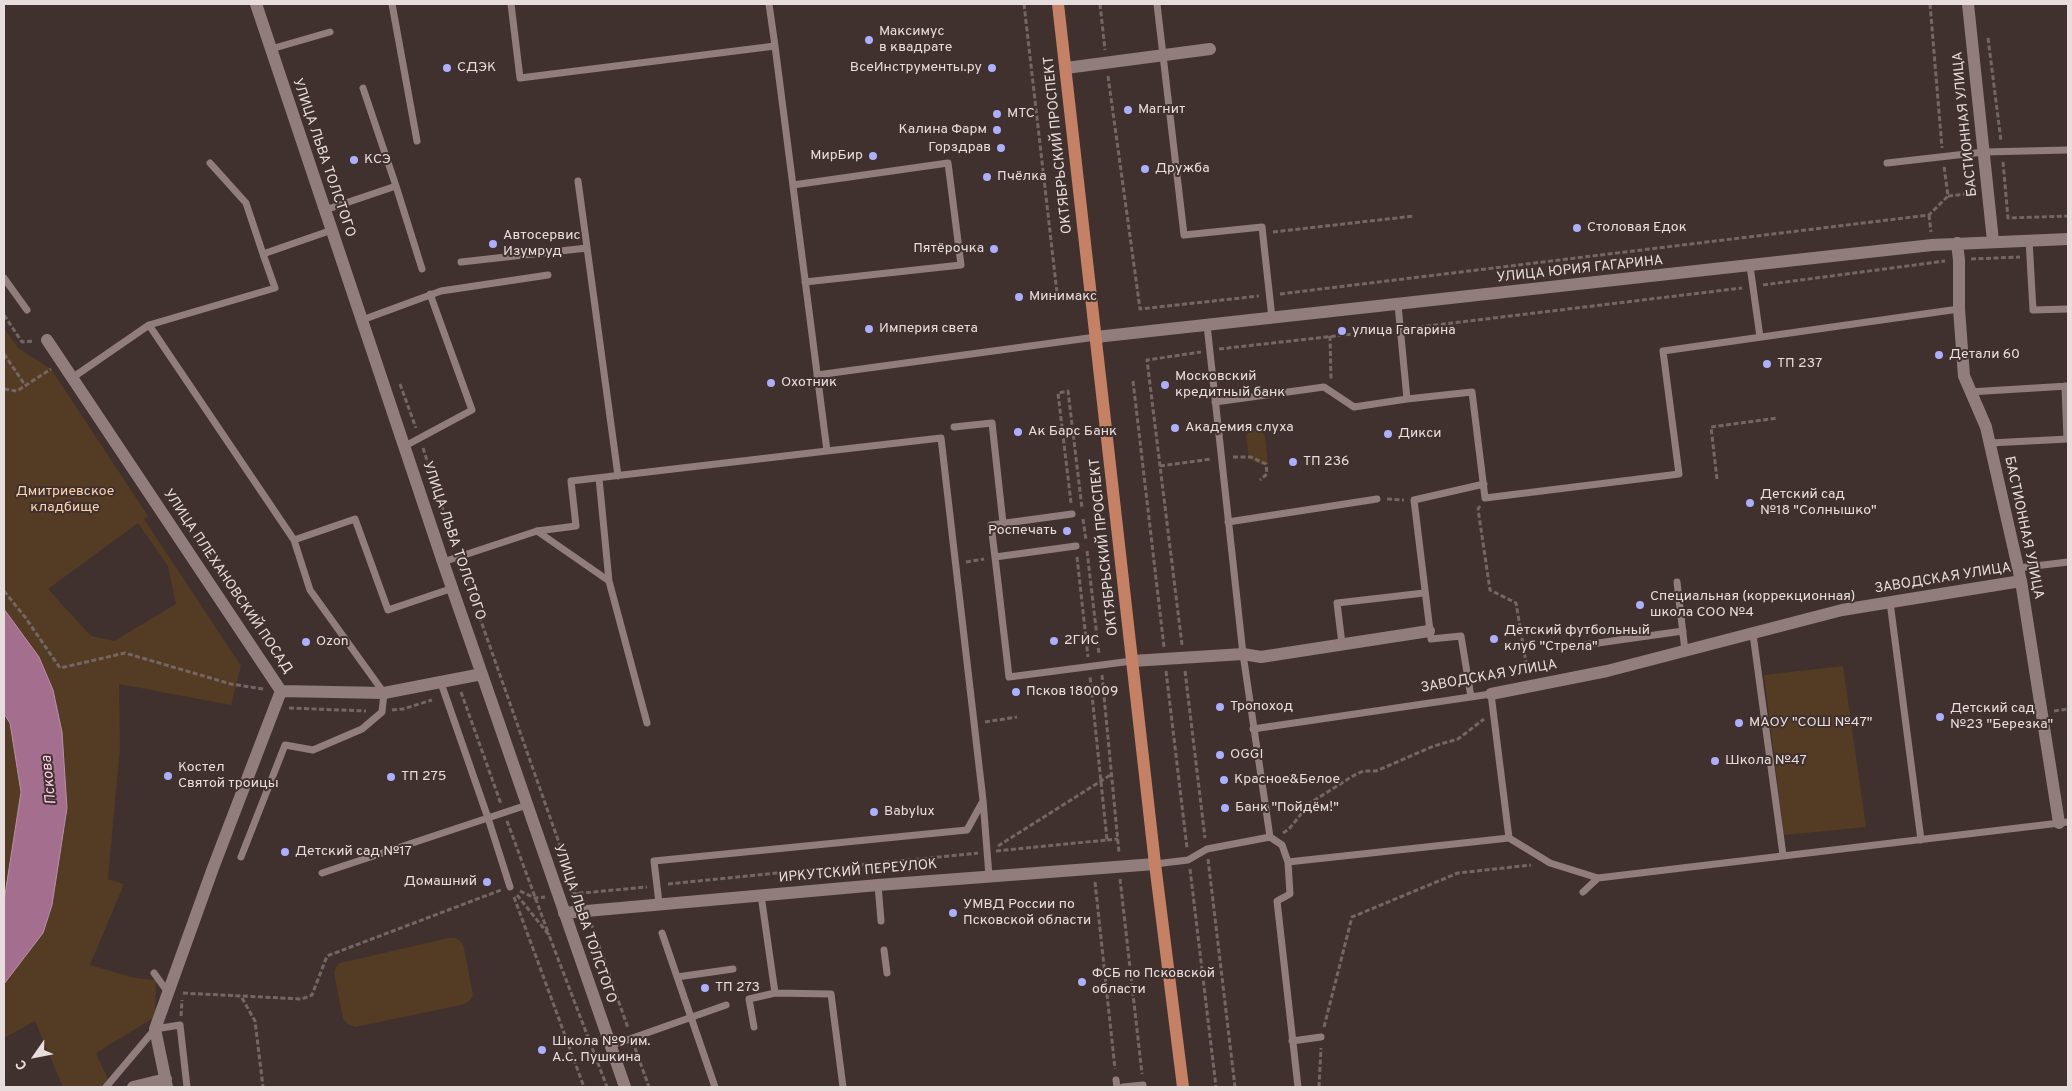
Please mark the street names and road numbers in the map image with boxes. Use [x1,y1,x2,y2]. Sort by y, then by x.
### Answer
street label: БАСТИОННАЯ УЛИЦА [1950,51,1982,197]
street label: ОКТЯБРЬСКИЙ ПРОСПЕКТ [1041,55,1077,235]
street label: УЛИЦА ЛЬВА ТОЛСТОГО [288,76,358,240]
street label: УЛИЦА ЮРИЯ ГАГАРИНА [1496,253,1664,287]
street label: БАСТИОННАЯ УЛИЦА [2000,455,2046,601]
street label: ОКТЯБРЬСКИЙ ПРОСПЕКТ [1087,457,1123,637]
street label: УЛИЦА ЛЬВА ТОЛСТОГО [418,459,488,623]
street label: УЛИЦА ПЛЕХАНОВСКИЙ ПОСАД [159,487,295,677]
street label: ЗАВОДСКАЯ УЛИЦА [1873,560,2013,598]
street label: ЗАВОДСКАЯ УЛИЦА [1420,657,1558,697]
street label: УЛИЦА ЛЬВА ТОЛСТОГО [549,842,619,1006]
street label: ИРКУТСКИЙ ПЕРЕУЛОК [778,857,938,887]

